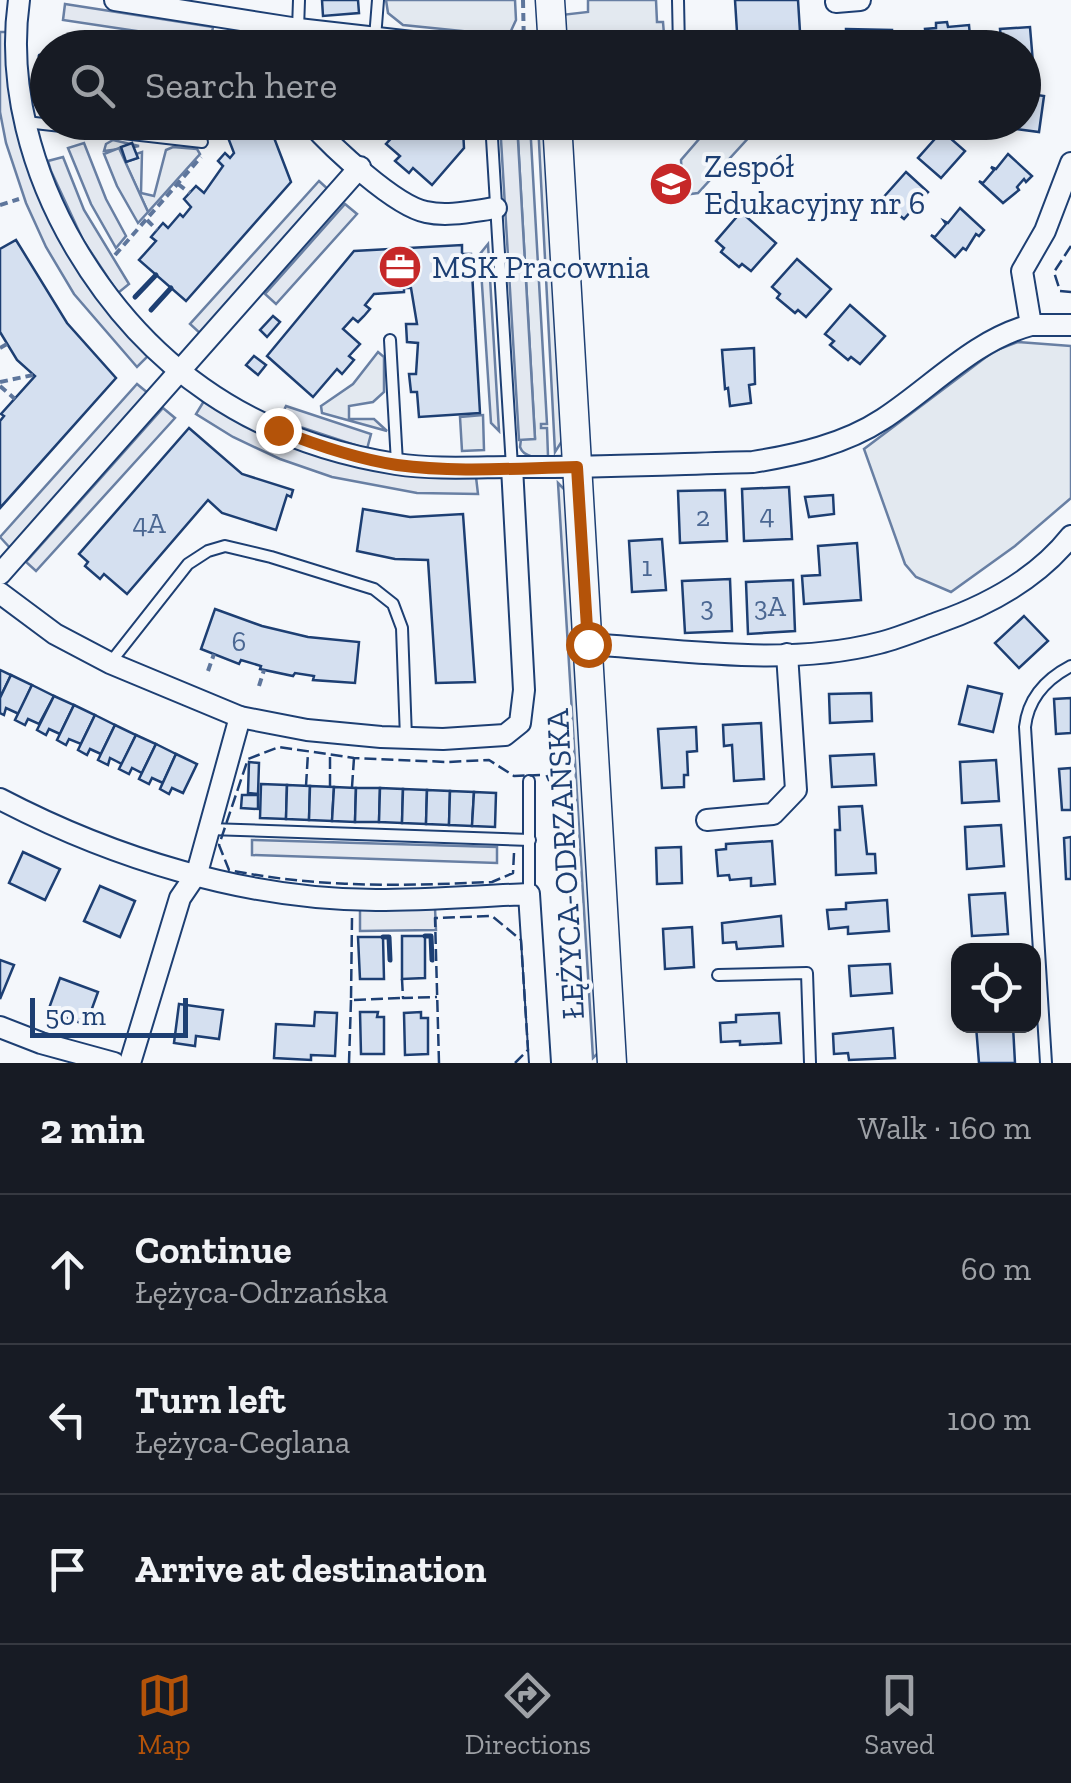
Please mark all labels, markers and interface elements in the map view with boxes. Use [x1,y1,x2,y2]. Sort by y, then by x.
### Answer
search box [30,30,1041,140]
icon: search [65,58,120,113]
text: Search here [145,62,337,108]
place label: Zespół Edukacyjny nr 6 [704,147,926,222]
school or university icon: Zespół Edukacyjny nr 6 [648,161,694,207]
office icon: MSK Pracownia [377,244,423,290]
place label: MSK Pracownia [432,248,650,286]
route end [256,408,302,454]
house number: 4 [759,498,775,531]
house number: 2 [696,500,710,533]
house number: 4A [132,507,166,540]
house number: 1 [642,550,653,583]
house number: 3 [700,590,714,623]
house number: 3A [754,590,787,623]
route start [566,622,612,668]
house number: 6 [232,625,246,658]
street label: ŁĘŻYCA-ODRZAŃSKA [538,708,592,1020]
map controls [951,943,1041,1033]
button: locate [951,943,1041,1033]
scale bar [30,993,188,1038]
text: 50 m [45,999,106,1032]
text: 2 min [40,1103,145,1154]
text: Walk · 160 m [858,1109,1031,1147]
text: Continue [135,1227,292,1273]
icon: ahead [40,1242,95,1297]
text: 60 m [961,1250,1031,1288]
text: Łężyca-Odrzańska [135,1273,388,1311]
text: Turn left [135,1377,286,1423]
icon: left [40,1392,95,1447]
text: 100 m [947,1400,1031,1438]
text: Łężyca-Ceglana [135,1423,350,1461]
icon: arrive [40,1542,95,1597]
text: Arrive at destination [135,1546,486,1592]
tab: Map [137,1668,192,1761]
tab: Directions [465,1668,591,1761]
tab: Saved [864,1668,934,1761]

